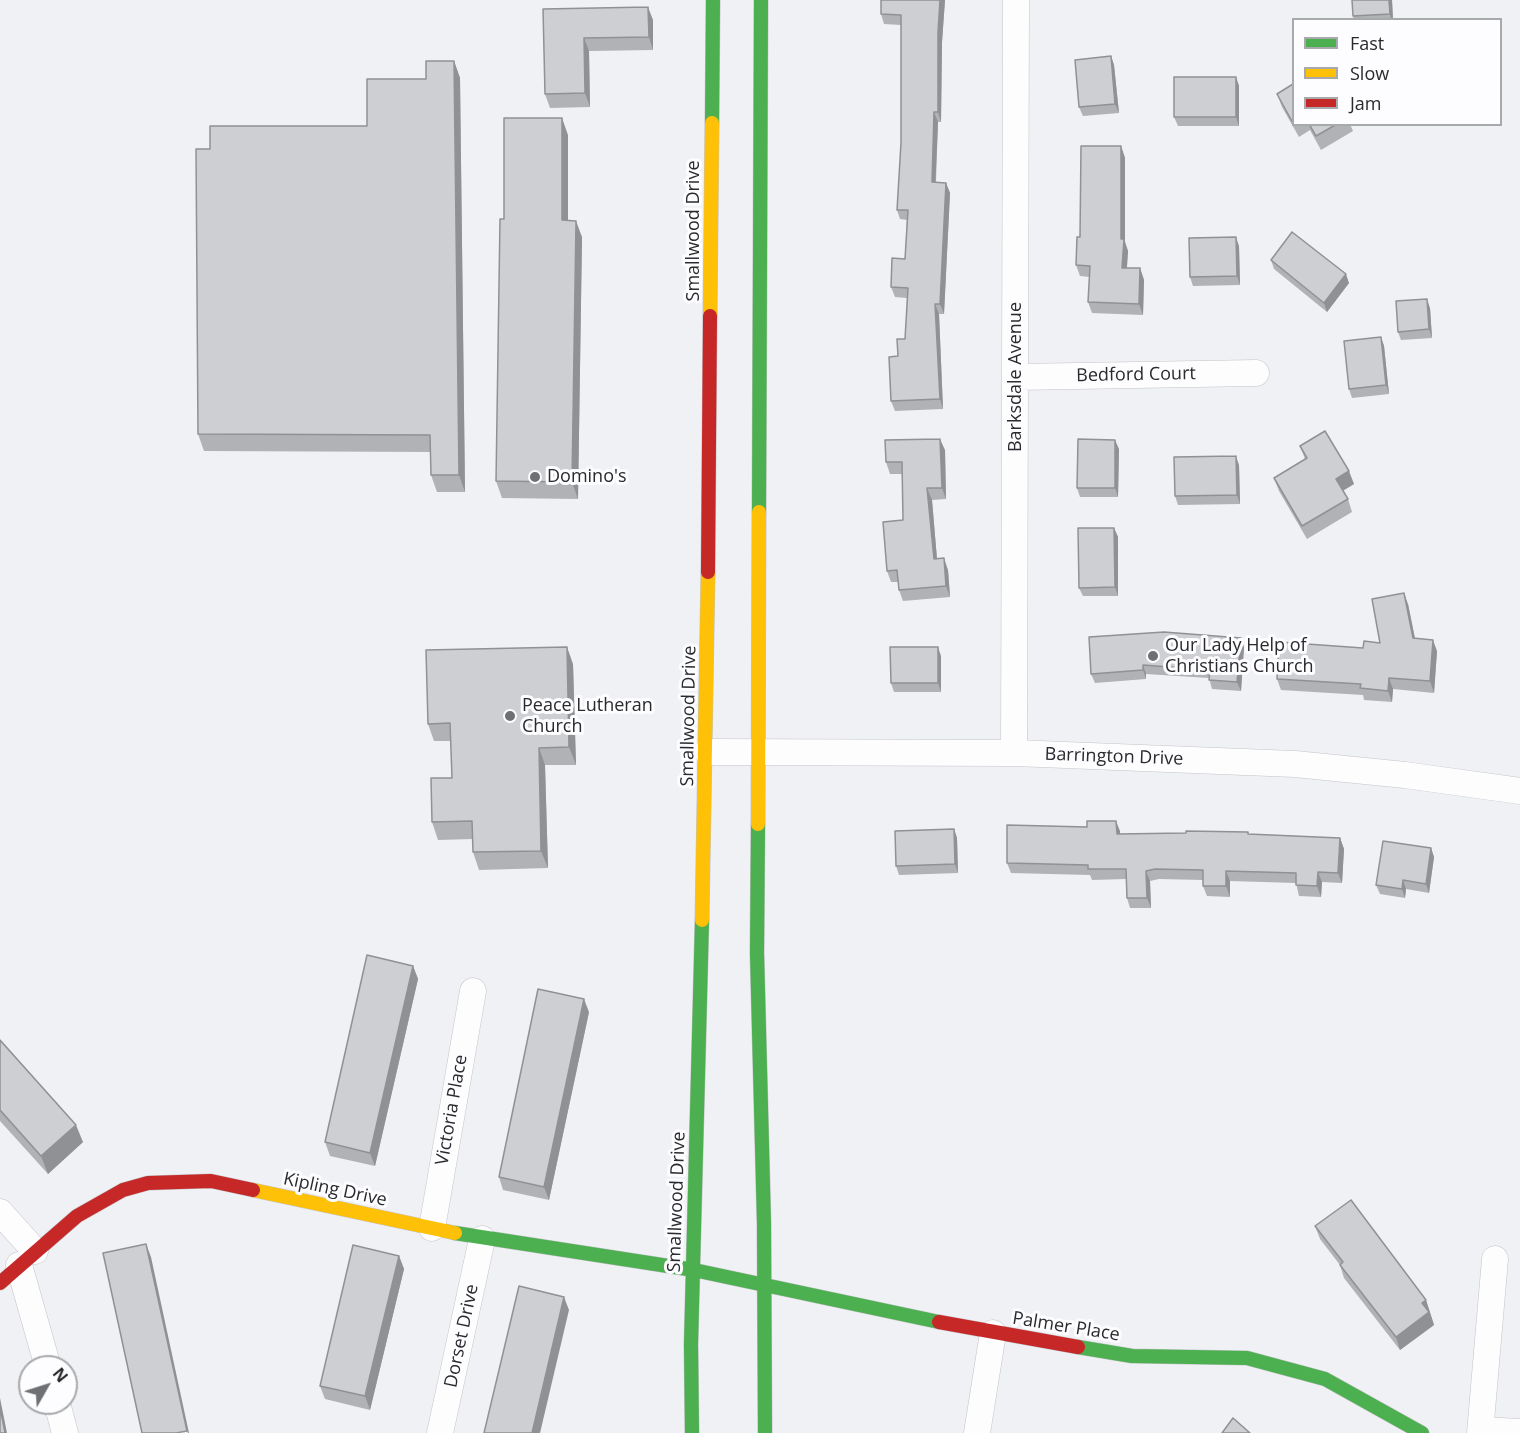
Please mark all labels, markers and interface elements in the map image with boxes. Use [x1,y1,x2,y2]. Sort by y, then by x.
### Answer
legend [1292,18,1502,126]
text: Fast [1350,31,1384,55]
text: Slow [1350,61,1389,85]
text: Jam [1350,91,1382,115]
street label: Smallwood Drive [683,161,705,301]
street label: Barksdale Avenue [1005,302,1027,452]
street label: Bedford Court [1076,363,1196,387]
place label: Domino's [547,466,626,488]
marker: Domino's [528,470,542,484]
place label: Our Lady Help of Christians Church [1165,635,1314,678]
street label: Smallwood Drive [677,645,701,787]
marker: Our Lady Help of Christians Church [1146,649,1160,663]
place label: Peace Lutheran Church [522,695,653,738]
marker: Peace Lutheran Church [503,709,517,723]
street label: Barrington Drive [1044,744,1184,770]
street label: Victoria Place [432,1053,472,1167]
street label: Smallwood Drive [664,1131,690,1273]
street label: Kipling Drive [281,1168,389,1212]
street label: Dorset Drive [441,1282,483,1390]
street label: Palmer Place [1011,1308,1121,1346]
north arrow [18,1355,78,1415]
text: N [48,1363,73,1387]

